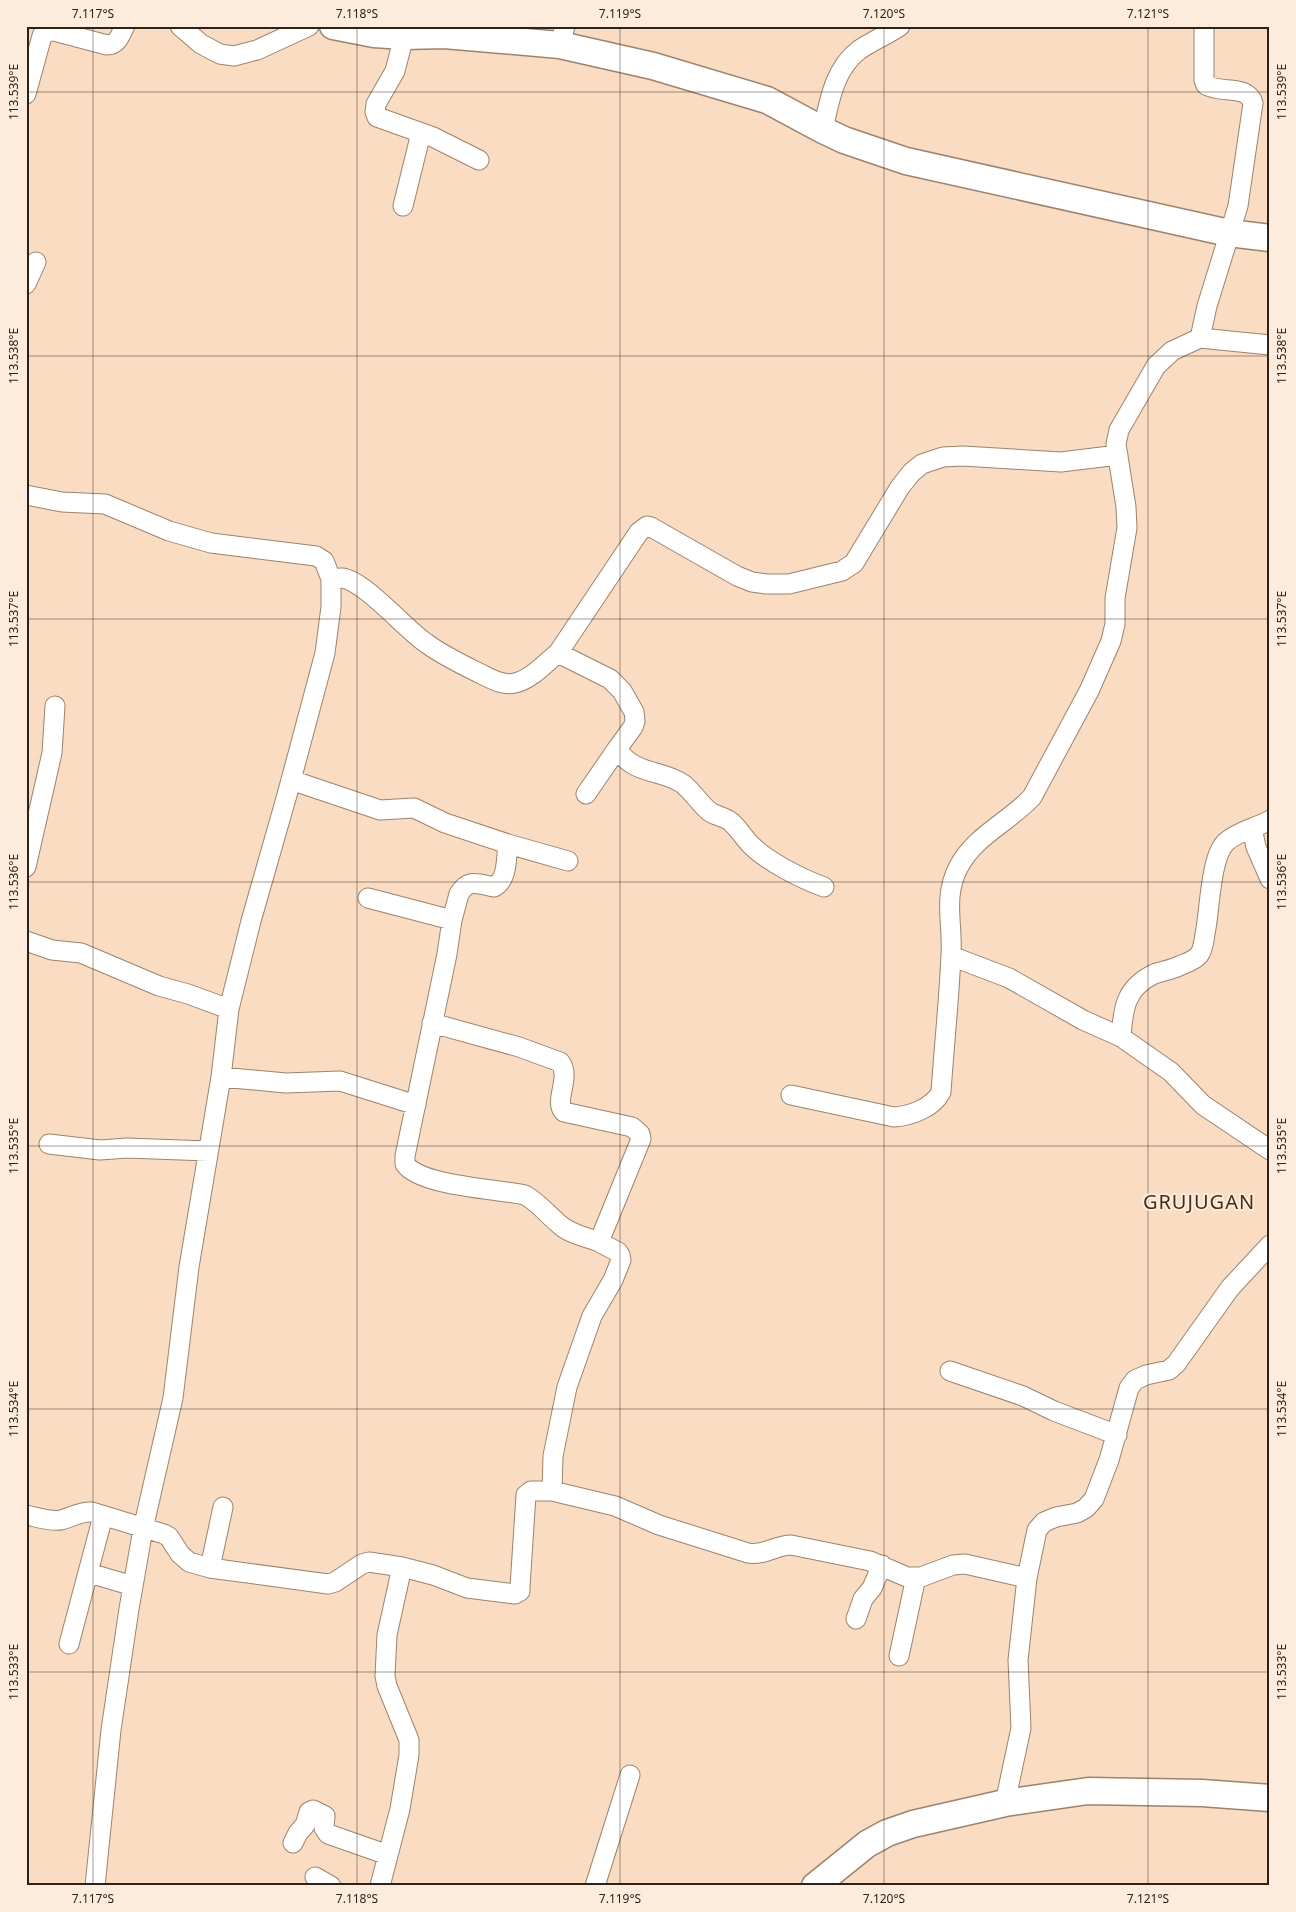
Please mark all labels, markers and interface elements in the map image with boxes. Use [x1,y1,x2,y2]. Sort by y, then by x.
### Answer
text: 7.117°S [72,5,115,22]
text: 7.118°S [336,5,379,22]
text: 7.119°S [599,5,642,22]
text: 7.120°S [863,5,906,22]
text: 7.121°S [1127,5,1170,22]
text: 113.539°E [5,64,22,120]
text: 113.539°E [1273,64,1290,120]
text: 113.538°E [5,328,22,384]
text: 113.538°E [1273,328,1290,384]
text: 113.537°E [5,591,22,647]
text: 113.537°E [1273,591,1290,647]
text: 113.536°E [5,854,22,910]
text: 113.536°E [1273,854,1290,910]
text: 113.535°E [5,1118,22,1174]
text: 113.535°E [1273,1118,1290,1174]
district label: GRUJUGAN [1143,1188,1255,1215]
text: 113.534°E [5,1381,22,1437]
text: 113.534°E [1273,1381,1290,1437]
text: 113.533°E [5,1644,22,1700]
text: 113.533°E [1273,1644,1290,1700]
text: 7.117°S [72,1890,115,1907]
text: 7.118°S [336,1890,379,1907]
text: 7.119°S [599,1890,642,1907]
text: 7.120°S [863,1890,906,1907]
text: 7.121°S [1127,1890,1170,1907]

